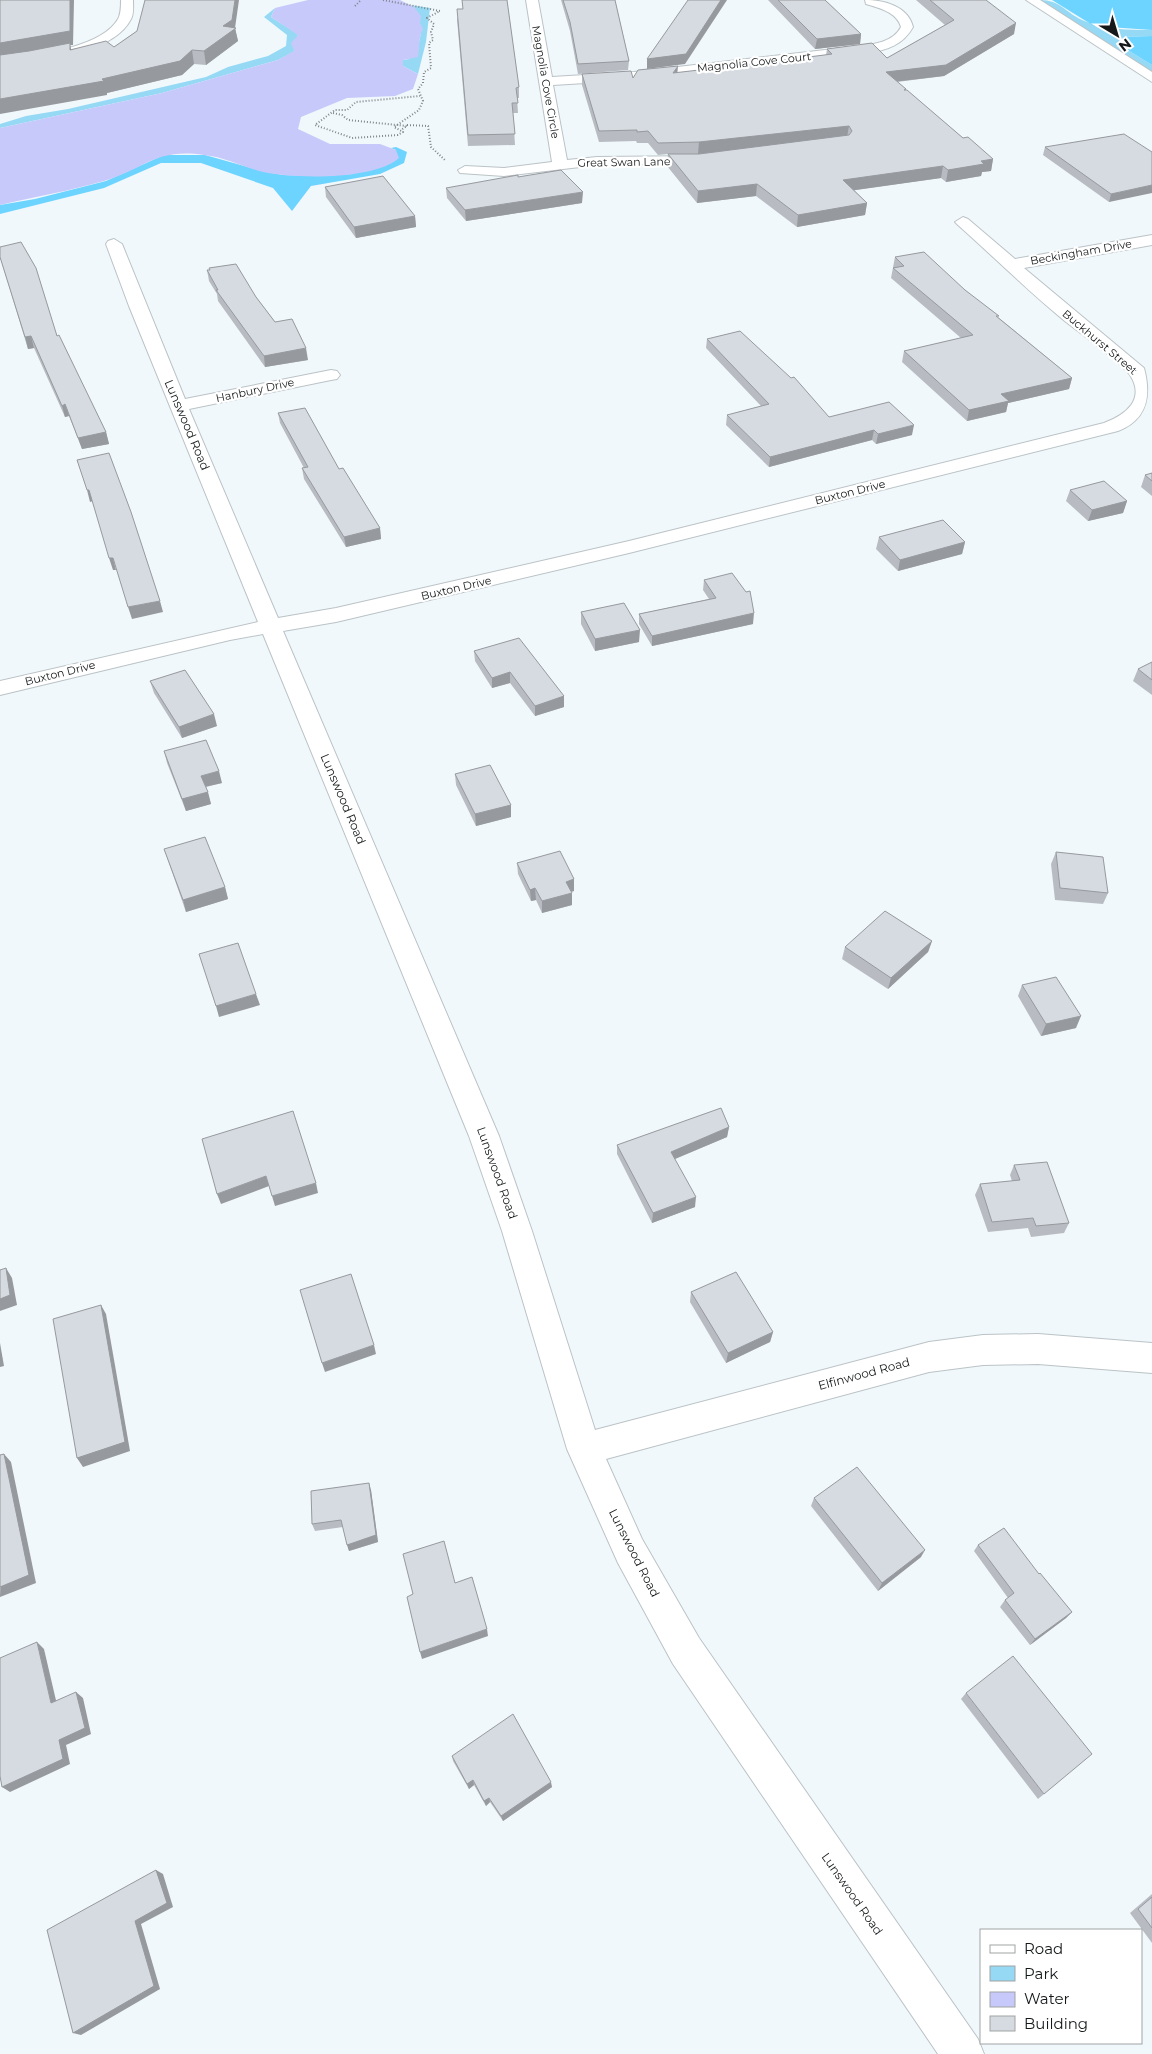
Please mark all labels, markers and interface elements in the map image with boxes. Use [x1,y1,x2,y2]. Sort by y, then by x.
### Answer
north arrow [1092,10,1142,60]
street label: Magnolia Cove Circle [529,24,563,140]
text: N [1115,35,1135,56]
street label: Magnolia Cove Court [696,49,812,75]
street label: Great Swan Lane [577,154,671,170]
street label: Beckingham Drive [1029,236,1133,268]
street label: Buckhurst Street [1060,307,1141,378]
street label: Hanbury Drive [215,375,296,405]
street label: Lunswood Road [162,377,213,472]
street label: Buxton Drive [813,476,887,507]
street label: Buxton Drive [419,573,493,603]
street label: Buxton Drive [23,657,97,688]
street label: Lunswood Road [318,751,369,846]
street label: Lunswood Road [474,1125,521,1221]
street label: Elfinwood Road [816,1354,911,1393]
street label: Lunswood Road [606,1506,663,1599]
street label: Lunswood Road [818,1850,886,1938]
legend [980,1929,1142,2044]
text: Road [1024,1939,1063,1958]
text: Park [1024,1964,1058,1983]
text: Water [1024,1989,1070,2008]
text: Building [1024,2014,1088,2033]

